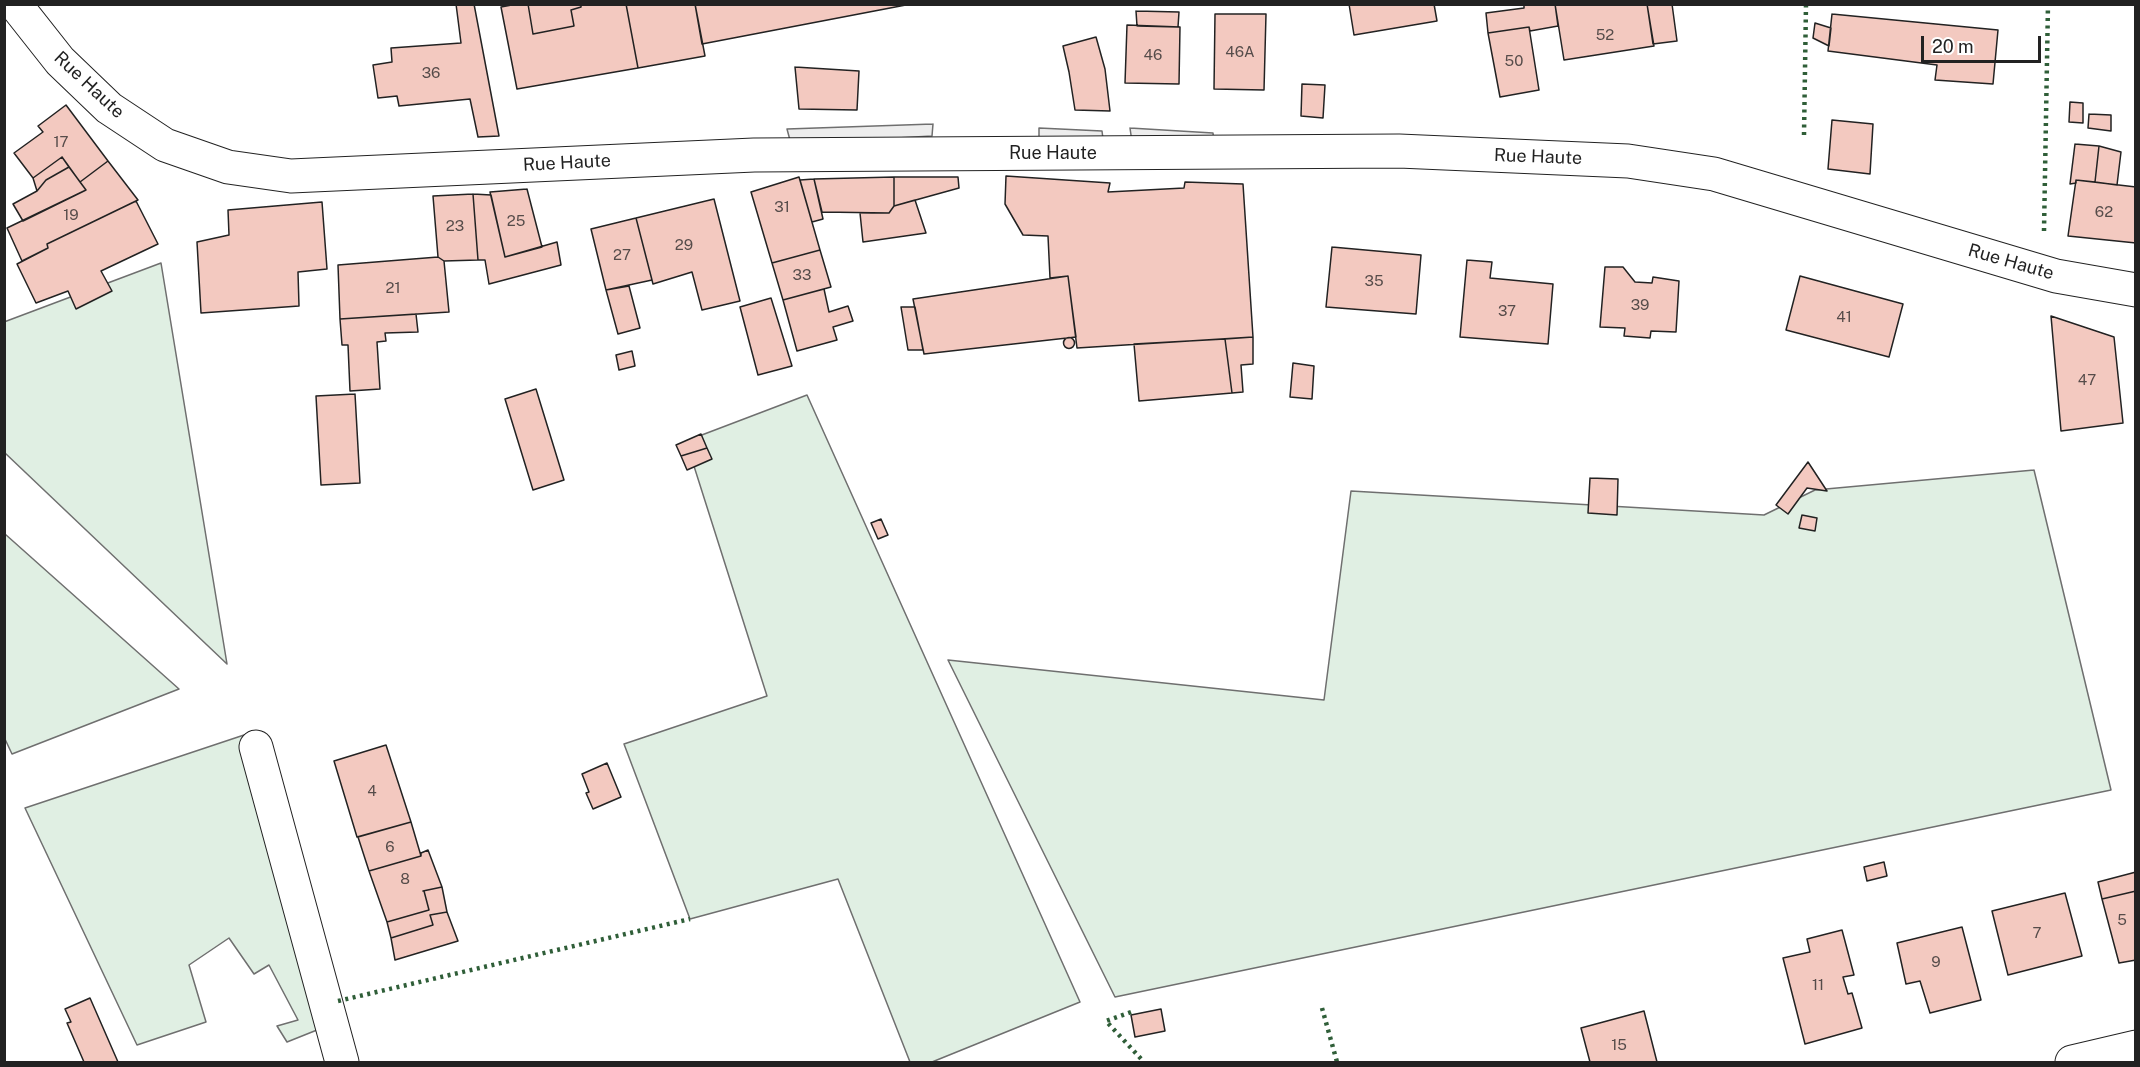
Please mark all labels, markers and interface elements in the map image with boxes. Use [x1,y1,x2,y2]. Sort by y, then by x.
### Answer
scale bar [1924,24,2044,62]
house number: 52 [1596,26,1614,44]
text: 20 m [1932,36,1974,57]
house number: 46A [1225,43,1255,61]
house number: 46 [1144,46,1162,64]
street label: Rue Haute [49,47,129,123]
house number: 50 [1505,52,1523,70]
house number: 36 [422,64,440,82]
house number: 17 [53,133,69,151]
street label: Rue Haute [1009,142,1097,164]
street label: Rue Haute [1494,145,1582,169]
street label: Rue Haute [522,150,612,176]
house number: 31 [774,198,790,216]
house number: 62 [2095,203,2113,221]
house number: 19 [63,206,79,224]
house number: 25 [507,212,525,230]
house number: 23 [446,217,464,235]
house number: 29 [675,236,693,254]
street label: Rue Haute [1966,239,2056,285]
house number: 27 [613,246,631,264]
house number: 33 [793,266,811,284]
house number: 35 [1364,272,1384,290]
house number: 21 [385,279,401,297]
house number: 39 [1631,296,1649,314]
house number: 37 [1498,302,1516,320]
house number: 41 [1836,308,1852,326]
house number: 47 [2078,371,2096,389]
house number: 4 [367,782,377,800]
house number: 6 [385,838,395,856]
house number: 8 [400,870,410,888]
house number: 5 [2117,911,2127,929]
house number: 7 [2032,924,2042,942]
house number: 9 [1931,953,1941,971]
house number: 11 [1812,976,1824,994]
house number: 15 [1611,1036,1627,1054]

